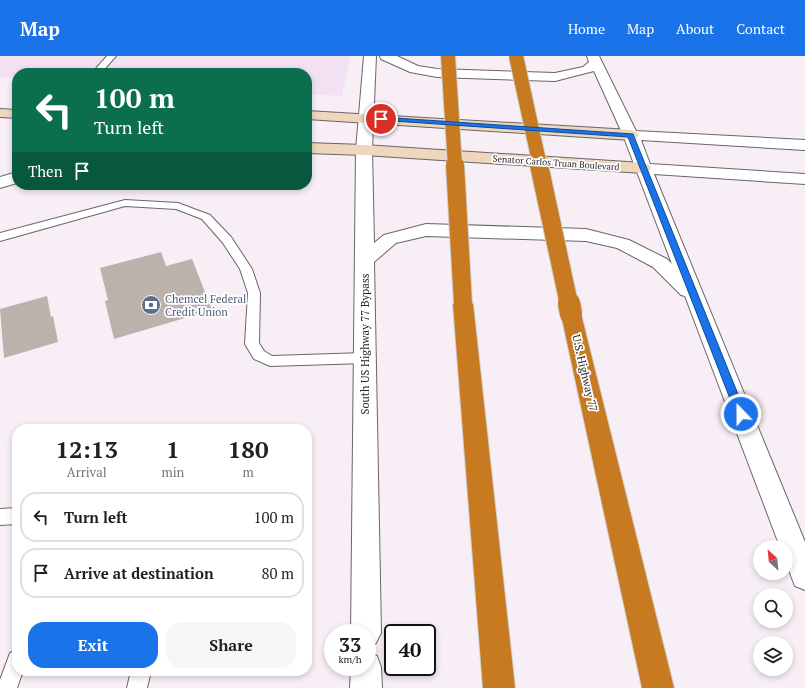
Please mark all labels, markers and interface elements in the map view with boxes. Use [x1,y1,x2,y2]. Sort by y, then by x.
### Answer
text: Map [20,16,60,41]
text: Home [568,19,605,38]
text: Map [627,19,654,38]
text: About [676,19,714,38]
text: Contact [736,19,785,38]
text: 100 m [94,79,175,116]
icon: left [28,84,80,136]
pin [364,102,398,136]
icon: arrive [370,108,392,130]
text: Turn left [94,115,164,139]
street label: Senator Carlos Truan Boulevard [492,153,620,173]
icon: arrive [71,160,93,182]
text: Then [28,161,63,181]
street label: South US Highway 77 Bypass [358,273,372,414]
place label: Chemcel Federal Credit Union [165,292,246,319]
bank icon: Chemcel Federal Credit Union [140,294,162,316]
street label: U.S. Highway 77 [569,333,601,413]
position arrow [720,393,762,435]
text: 12:13 [55,433,118,465]
text: 1 [166,433,180,465]
text: 180 [228,433,268,465]
text: Arrival [67,463,107,481]
text: min [161,463,184,481]
text: m [243,463,254,481]
icon: left [30,506,52,528]
text: Turn left [64,507,128,527]
text: 100 m [253,507,294,527]
north arrow [753,540,793,580]
map controls [753,540,793,676]
icon: arrive [30,562,52,584]
text: Arrive at destination [64,563,214,583]
text: 80 m [261,563,294,583]
button: search [753,588,793,628]
button: Exit [28,622,158,668]
button: Share [166,622,296,668]
speed limit sign: 40 [384,624,436,676]
text: 33 [339,631,361,658]
button: layers [753,636,793,676]
text: km/h [338,653,362,666]

